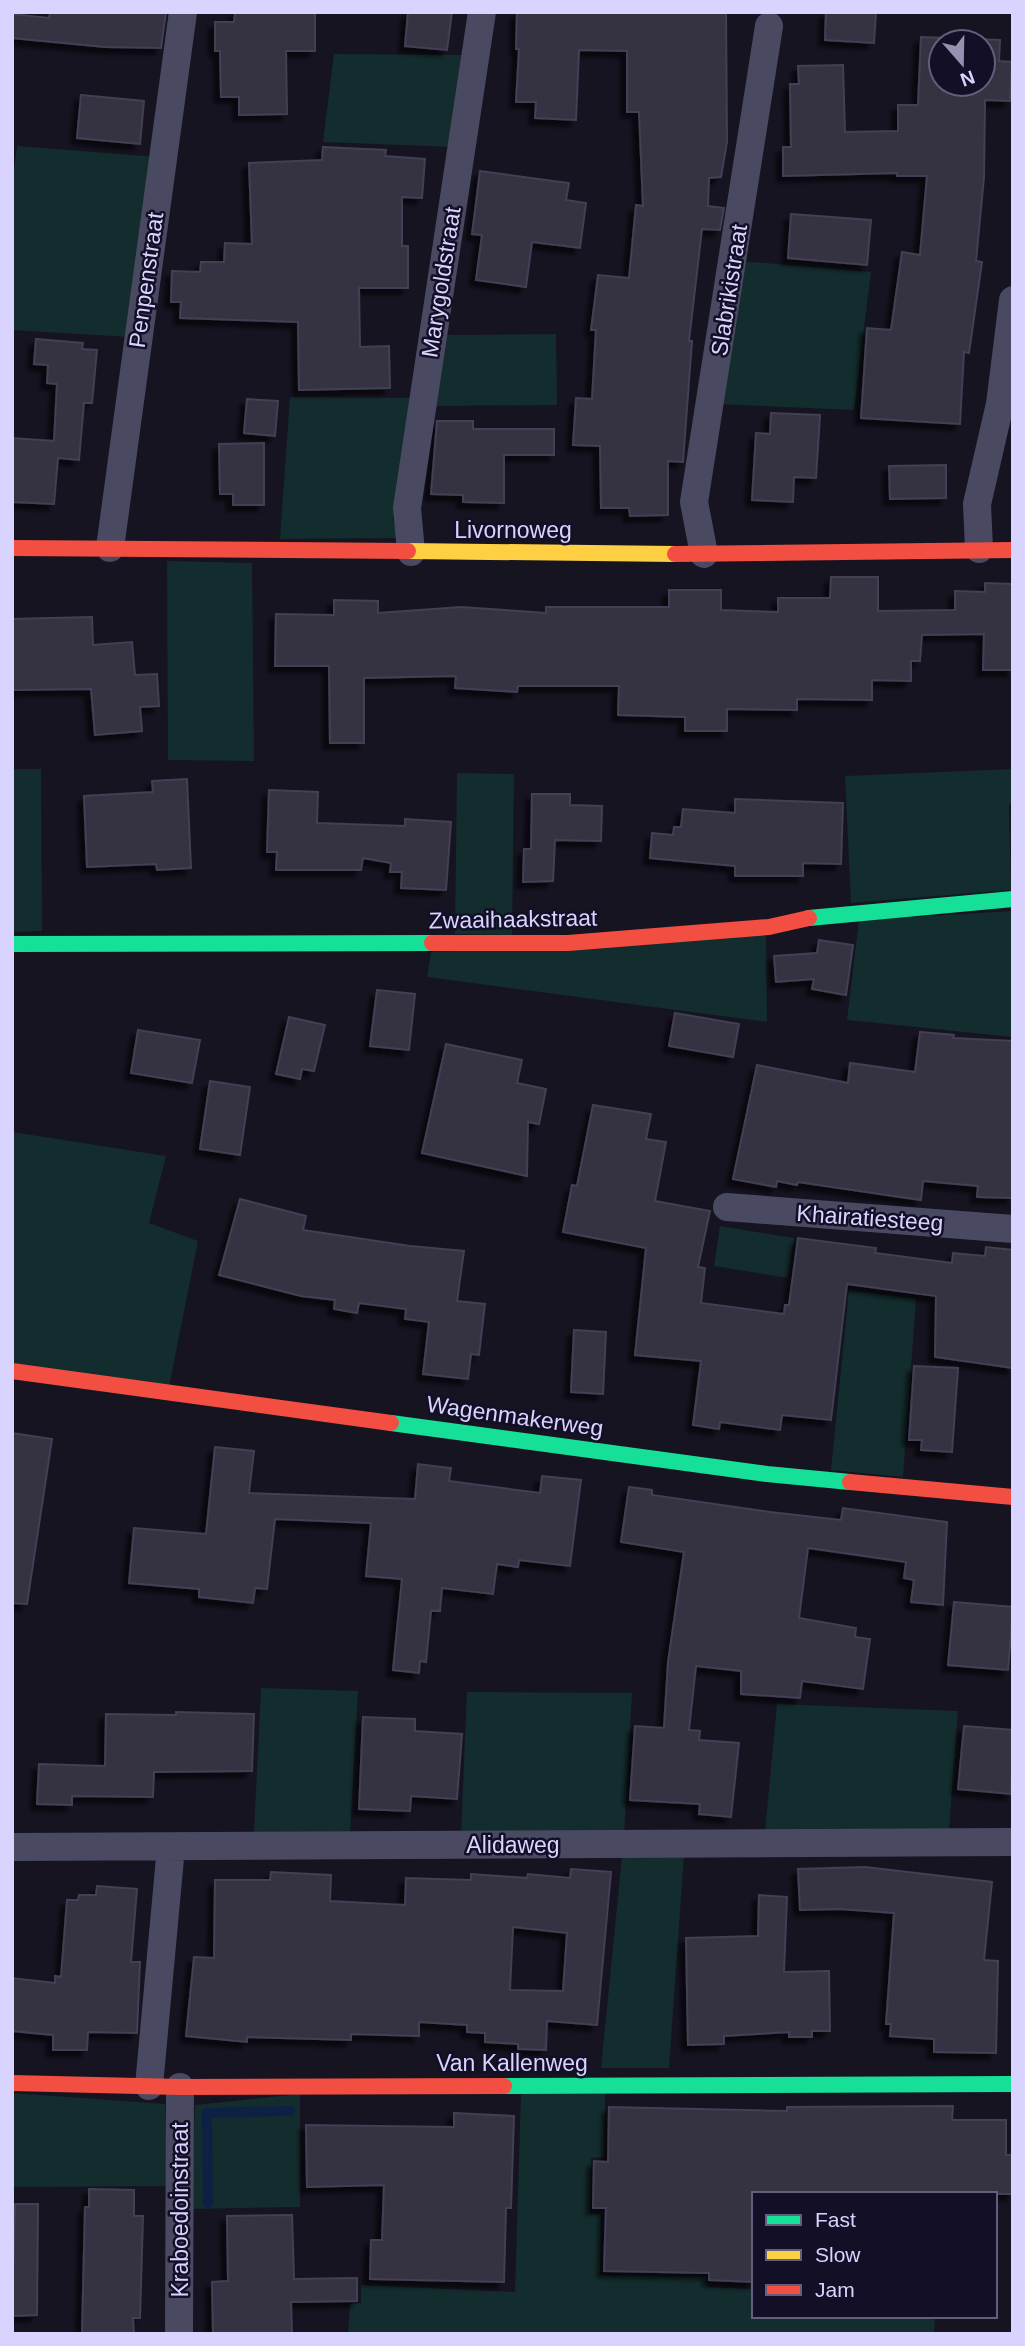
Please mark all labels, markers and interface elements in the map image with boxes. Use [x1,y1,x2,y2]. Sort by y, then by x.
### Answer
north arrow [927,28,997,98]
text: N [958,66,978,91]
street label: Marygoldstraat [416,204,466,359]
street label: Penpenstraat [124,210,168,350]
street label: Slabrikistraat [706,222,752,358]
street label: Livornoweg [454,517,572,543]
street label: Zwaaihaakstraat [428,905,598,933]
street label: Khairatiesteeg [796,1200,944,1236]
street label: Wagenmakerweg [425,1391,605,1441]
street label: Alidaweg [466,1832,560,1858]
street label: Van Kallenweg [436,2050,588,2076]
street label: Kraboedoinstraat [167,2122,193,2298]
legend [752,2192,997,2318]
text: Fast [815,2208,856,2231]
text: Slow [815,2243,861,2266]
text: Jam [815,2278,855,2301]

